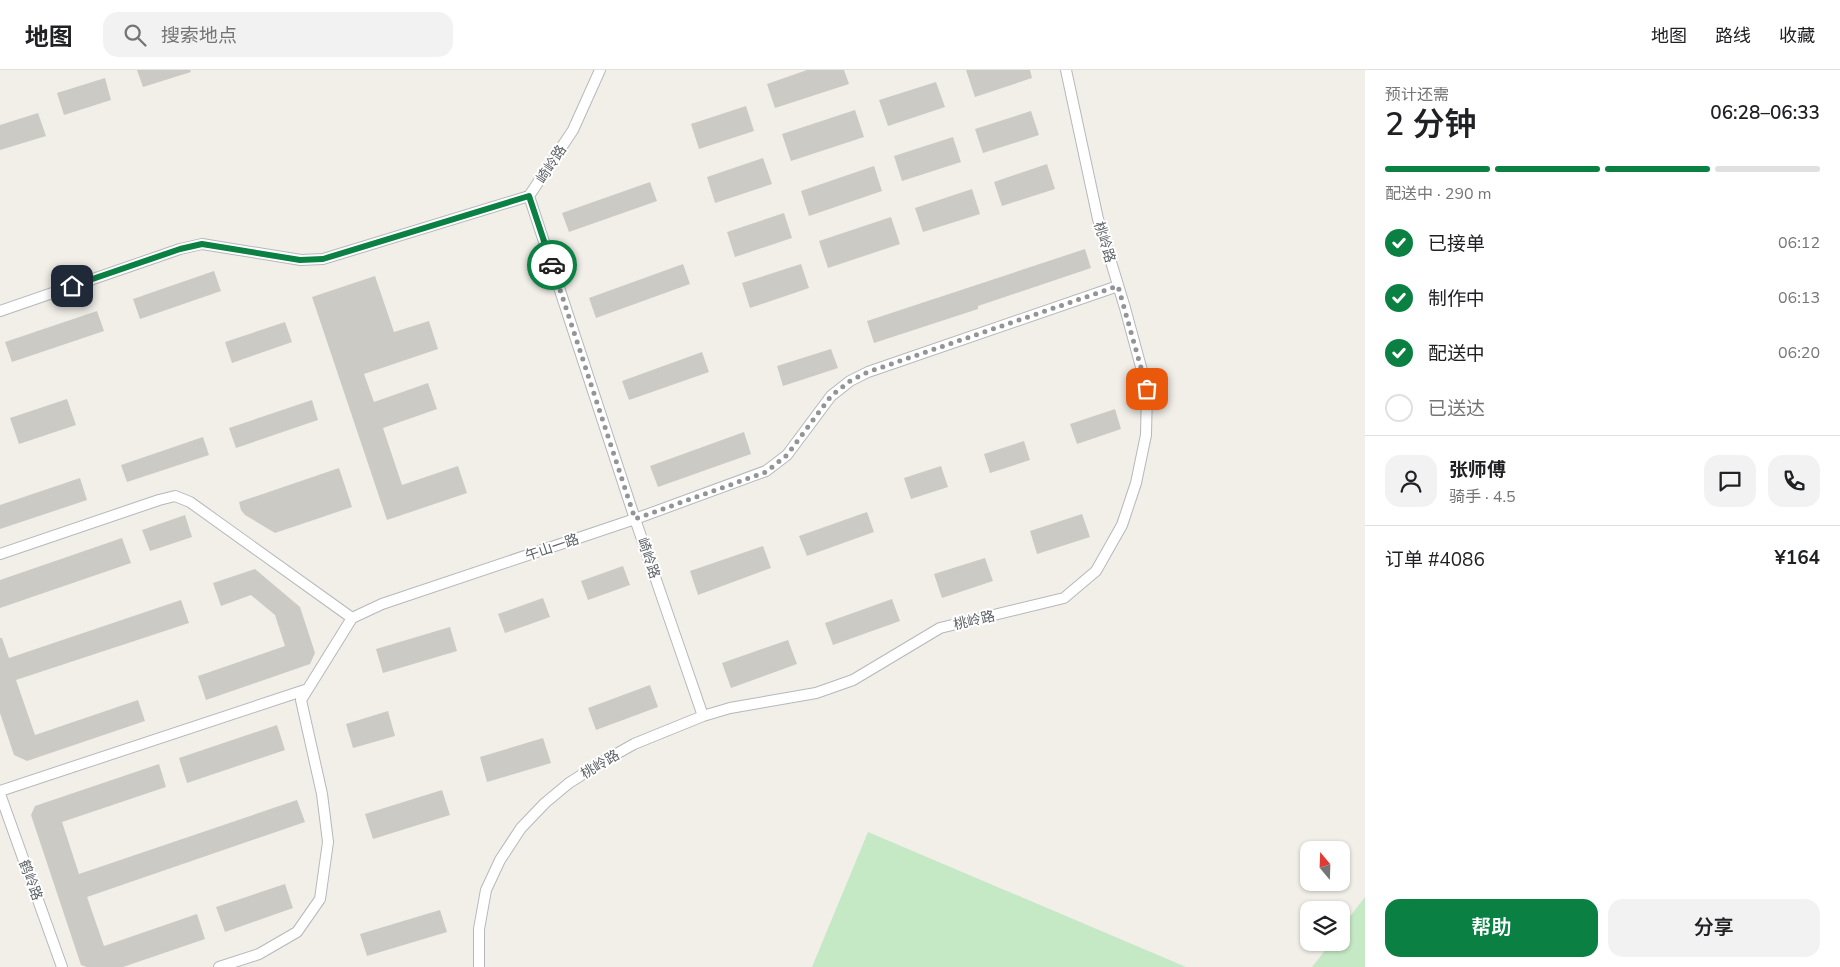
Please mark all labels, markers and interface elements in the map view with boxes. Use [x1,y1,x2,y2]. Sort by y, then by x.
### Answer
search box [103,12,453,57]
text: 地图 [25,21,73,53]
icon: search [121,21,149,49]
text: 搜索地点 [161,23,237,49]
text: 地图 [1651,24,1687,48]
text: 路线 [1715,24,1751,48]
text: 收藏 [1779,24,1815,48]
text: 预计还需 [1385,84,1449,106]
text: 06:28–06:33 [1710,100,1820,126]
text: 2 分钟 [1385,103,1477,146]
street label: 崎岭路 [532,141,571,187]
text: 配送中 · 290 m [1385,183,1491,205]
street label: 桃岭路 [1089,219,1120,265]
icon: check [1385,229,1413,257]
text: 已接单 [1428,231,1485,257]
text: 06:12 [1778,232,1820,254]
courier [527,240,577,290]
icon: car [538,251,566,279]
pin [51,265,93,307]
icon: home [58,272,86,300]
icon: check [1385,284,1413,312]
text: 制作中 [1428,286,1485,312]
text: 06:13 [1778,287,1820,309]
icon: check [1385,339,1413,367]
text: 配送中 [1428,341,1485,367]
text: 06:20 [1778,342,1820,364]
pin [1126,368,1168,410]
icon: bag [1133,375,1161,403]
text: 已送达 [1428,396,1485,422]
button: person [1385,455,1437,507]
button: chat [1704,455,1756,507]
button: phone [1768,455,1820,507]
text: 张师傅 [1449,457,1506,483]
text: 骑手 · 4.5 [1449,486,1516,508]
street label: 午山一路 [523,529,582,566]
street label: 崎岭路 [633,535,664,581]
text: ¥164 [1774,545,1820,571]
text: 订单 #4086 [1385,547,1485,573]
street label: 桃岭路 [952,607,997,634]
street label: 桃岭路 [577,745,623,783]
north arrow [1300,841,1350,891]
map controls [1300,841,1350,951]
street label: 鹤岭路 [14,857,47,903]
button: 帮助 [1385,899,1598,957]
button: 分享 [1608,899,1820,957]
button: layers [1300,901,1350,951]

